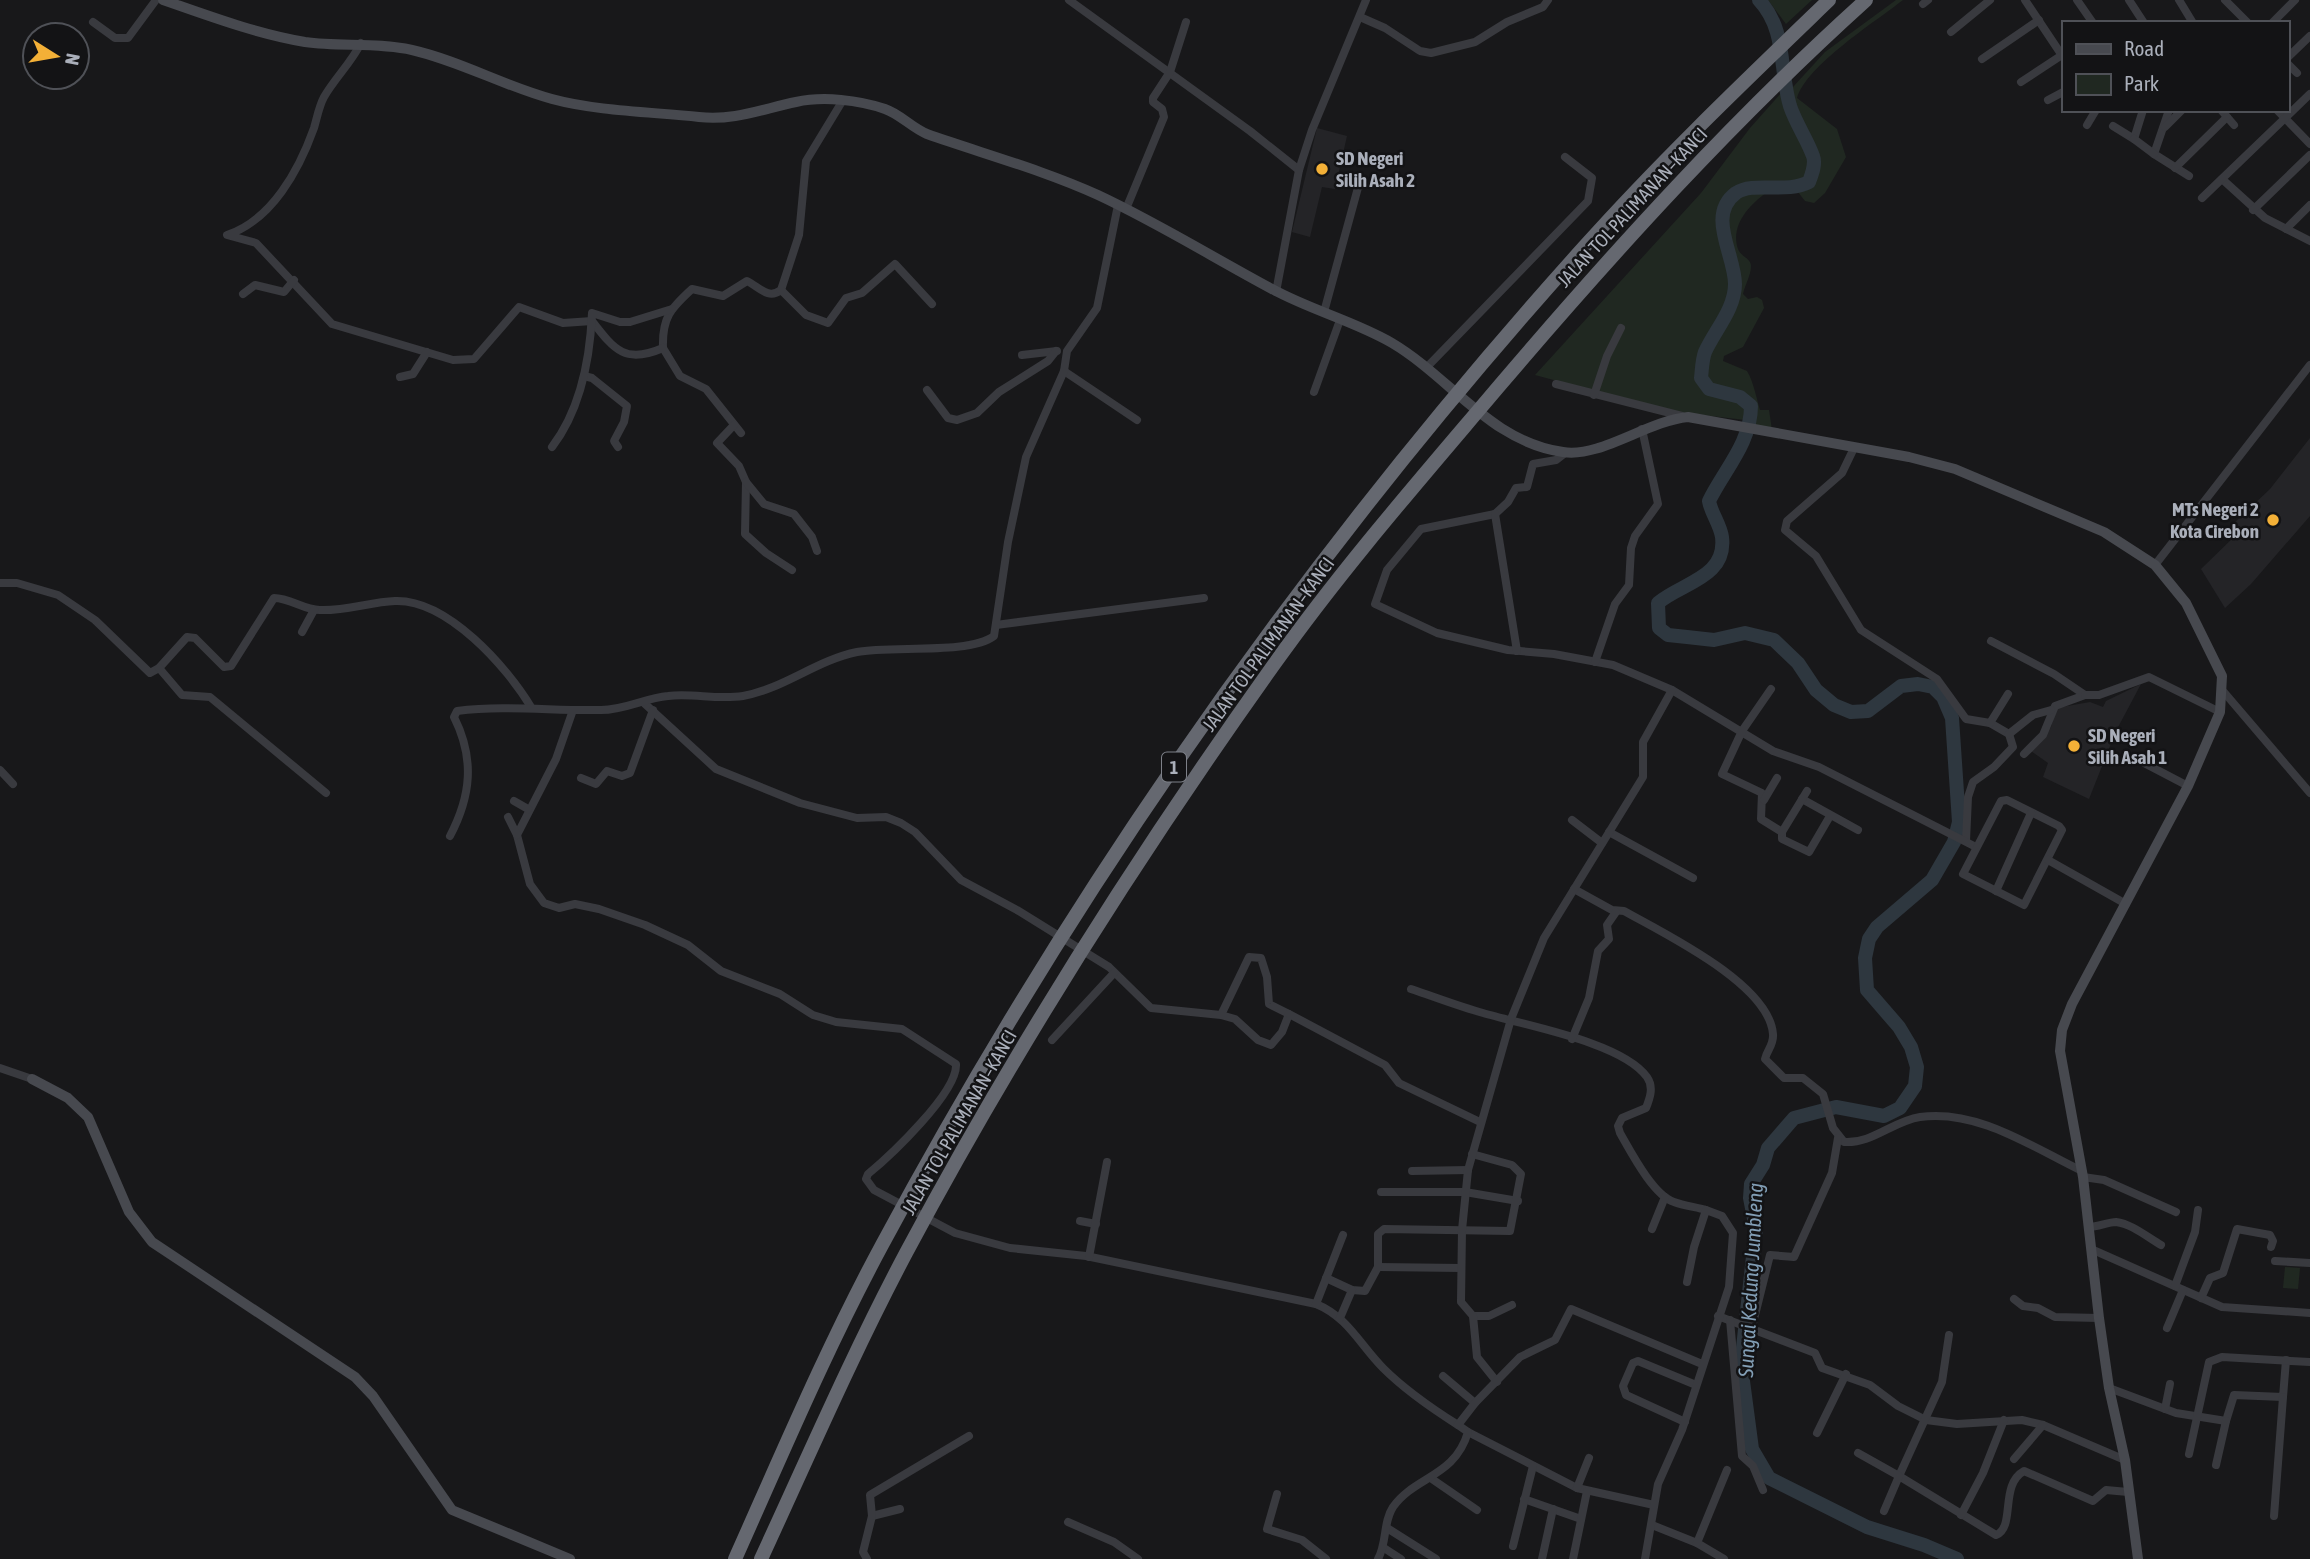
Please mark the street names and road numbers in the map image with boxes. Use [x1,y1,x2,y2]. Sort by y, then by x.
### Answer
street label: JALAN TOL PALIMANAN–KANCI [1552,123,1712,291]
street label: JALAN TOL PALIMANAN–KANCI [1198,553,1338,735]
road number: 1 [1162,752,1186,782]
street label: JALAN TOL PALIMANAN–KANCI [897,1026,1021,1218]

